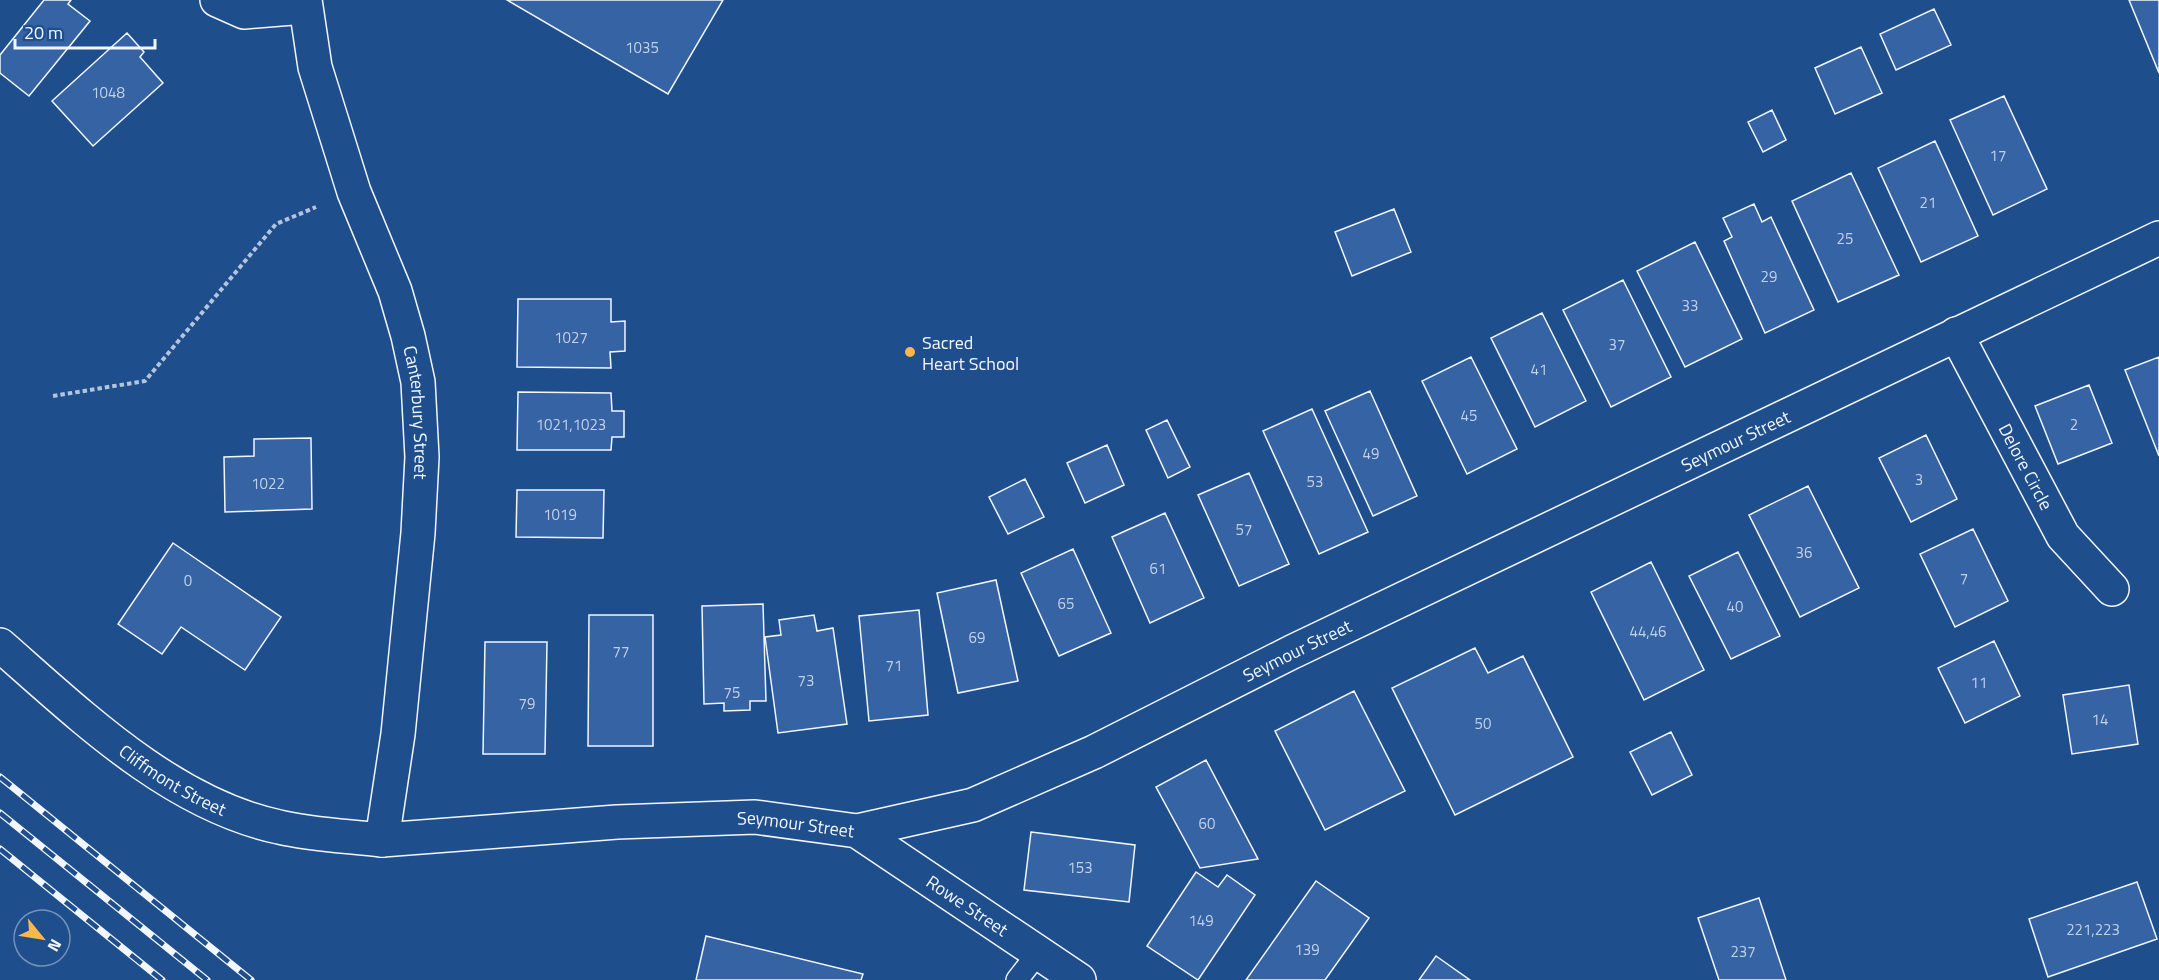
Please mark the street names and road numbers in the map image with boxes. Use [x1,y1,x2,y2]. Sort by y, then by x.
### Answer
street label: Canterbury Street [397,343,436,481]
street label: Seymour Street [1676,402,1795,478]
street label: Delore Circle [1992,418,2060,515]
street label: Seymour Street [1238,612,1356,688]
street label: Cliffmont Street [114,737,231,823]
street label: Seymour Street [736,803,857,844]
street label: Rowe Street [921,868,1014,943]

